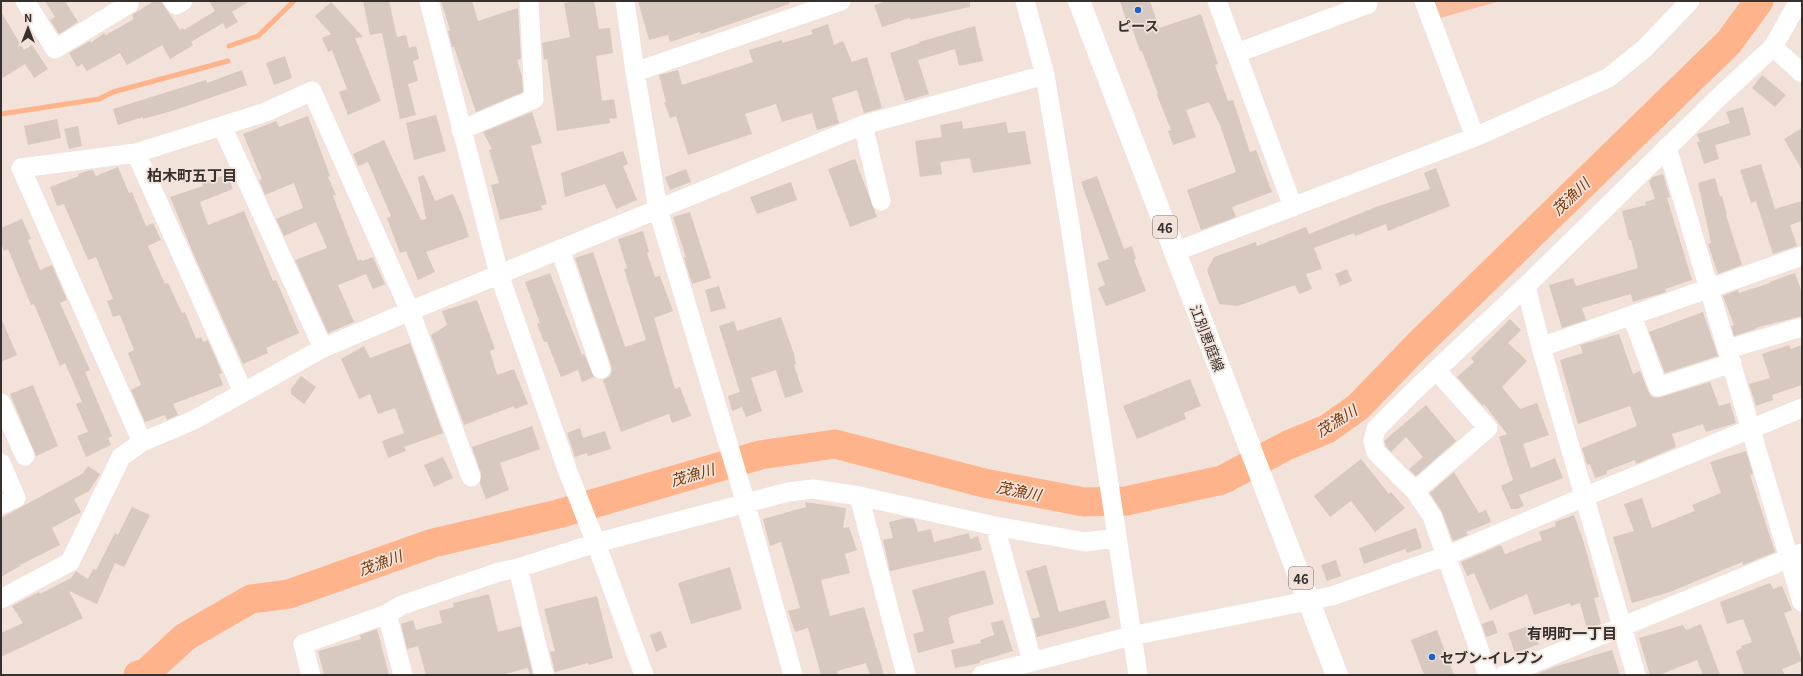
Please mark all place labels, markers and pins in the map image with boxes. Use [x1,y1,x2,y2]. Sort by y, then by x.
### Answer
marker: ピース [1133,5,1143,15]
place label: ピース [1117,15,1159,35]
place label: セブン-イレブン [1440,647,1543,667]
marker: セブン-イレブン [1427,652,1437,662]

